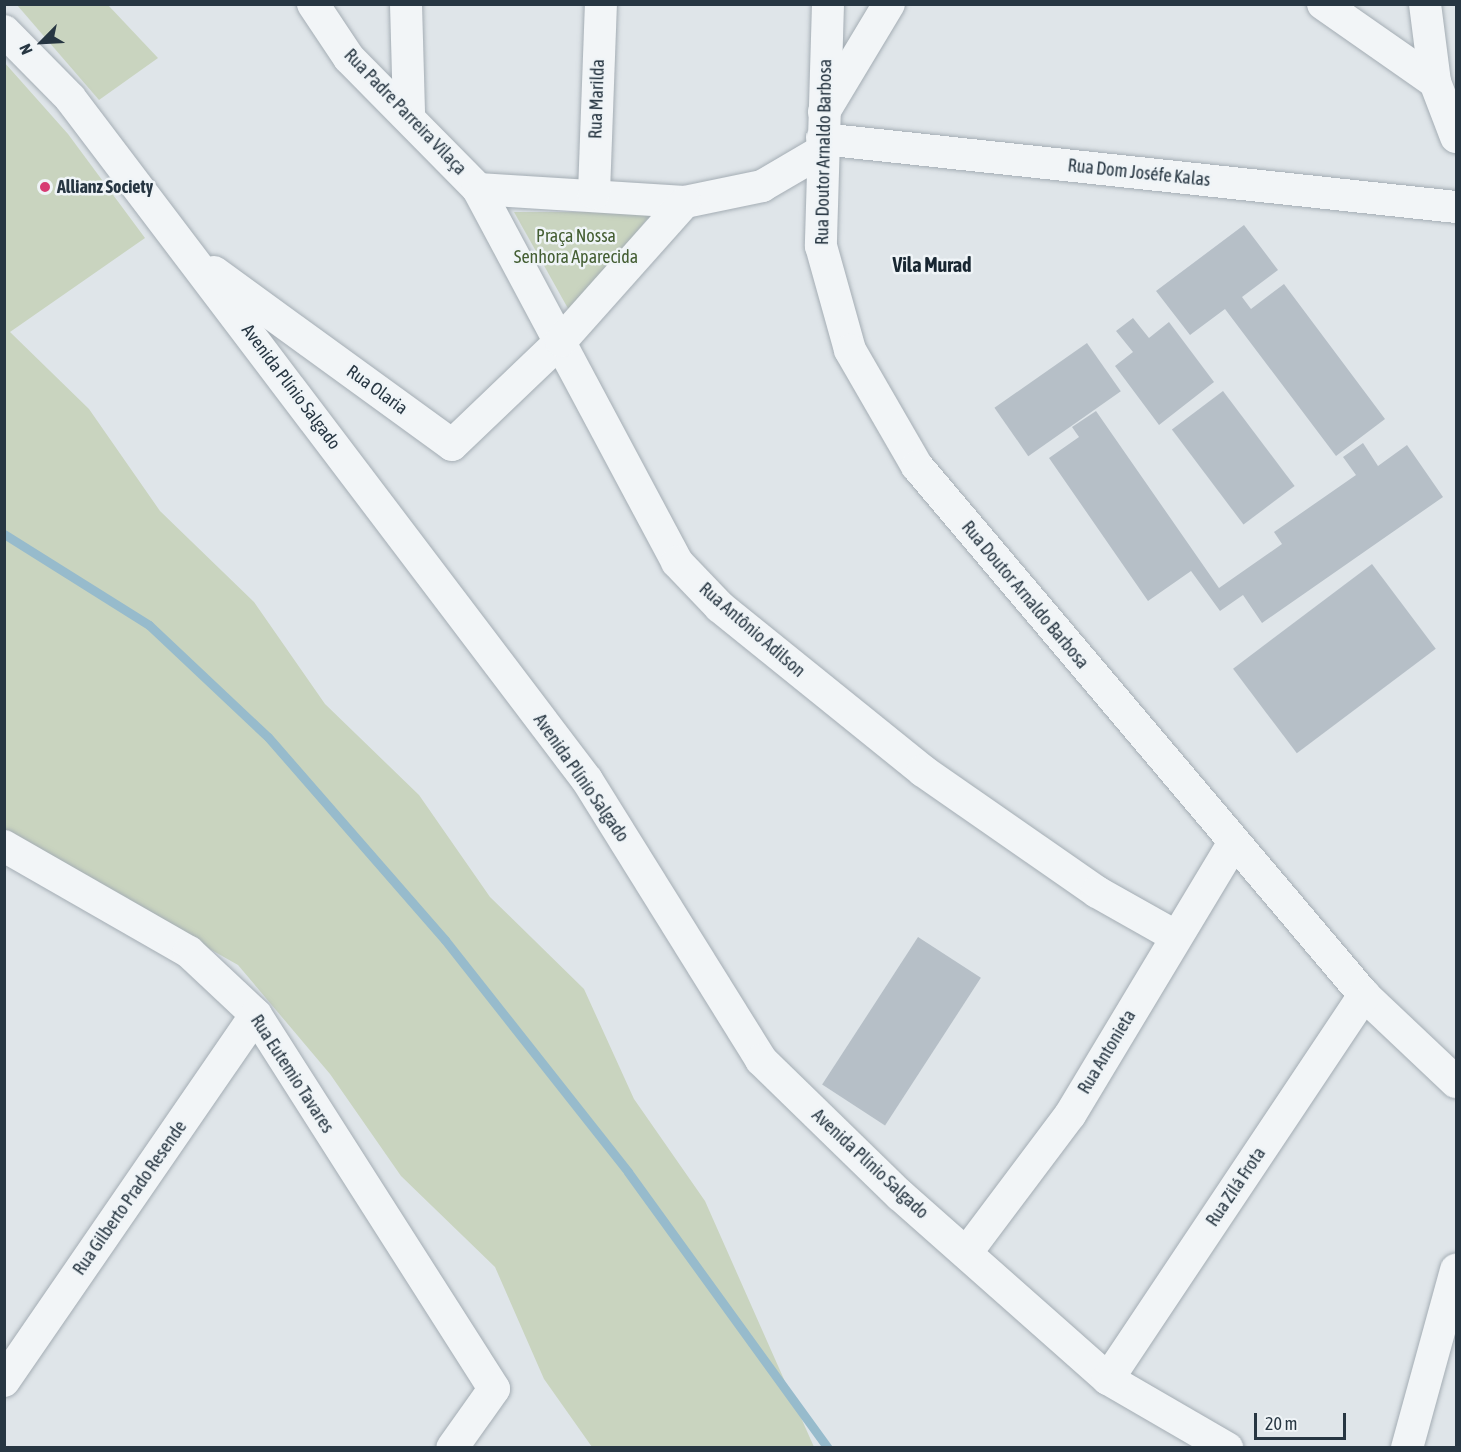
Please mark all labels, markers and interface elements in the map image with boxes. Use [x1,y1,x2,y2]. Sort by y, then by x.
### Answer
north arrow [12,12,72,72]
text: N [15,41,36,57]
street label: Rua Padre Parreira Vilaça [339,45,471,179]
street label: Rua Marilda [585,59,609,139]
street label: Rua Doutor Arnaldo Barbosa [812,59,836,245]
street label: Rua Dom Joséfe Kalas [1067,155,1211,191]
place label: Allianz Society [57,176,153,198]
marker: Allianz Society [38,180,52,194]
park label: Praça Nossa Senhora Aparecida [514,226,638,268]
district label: Vila Murad [892,252,972,276]
street label: Avenida Plínio Salgado [237,320,345,454]
street label: Rua Olaria [342,361,412,419]
street label: Rua Doutor Arnaldo Barbosa [957,517,1093,673]
street label: Rua Antônio Adilson [695,578,809,682]
street label: Avenida Plínio Salgado [529,710,633,846]
street label: Rua Antonieta [1073,1006,1141,1098]
street label: Rua Eutemio Tavares [246,1011,338,1137]
street label: Avenida Plínio Salgado [807,1105,933,1223]
street label: Rua Gilberto Prado Resende [69,1117,191,1279]
street label: Rua Zilá Frota [1202,1143,1270,1231]
scale bar [1257,1401,1348,1439]
text: 20 m [1265,1413,1297,1434]

